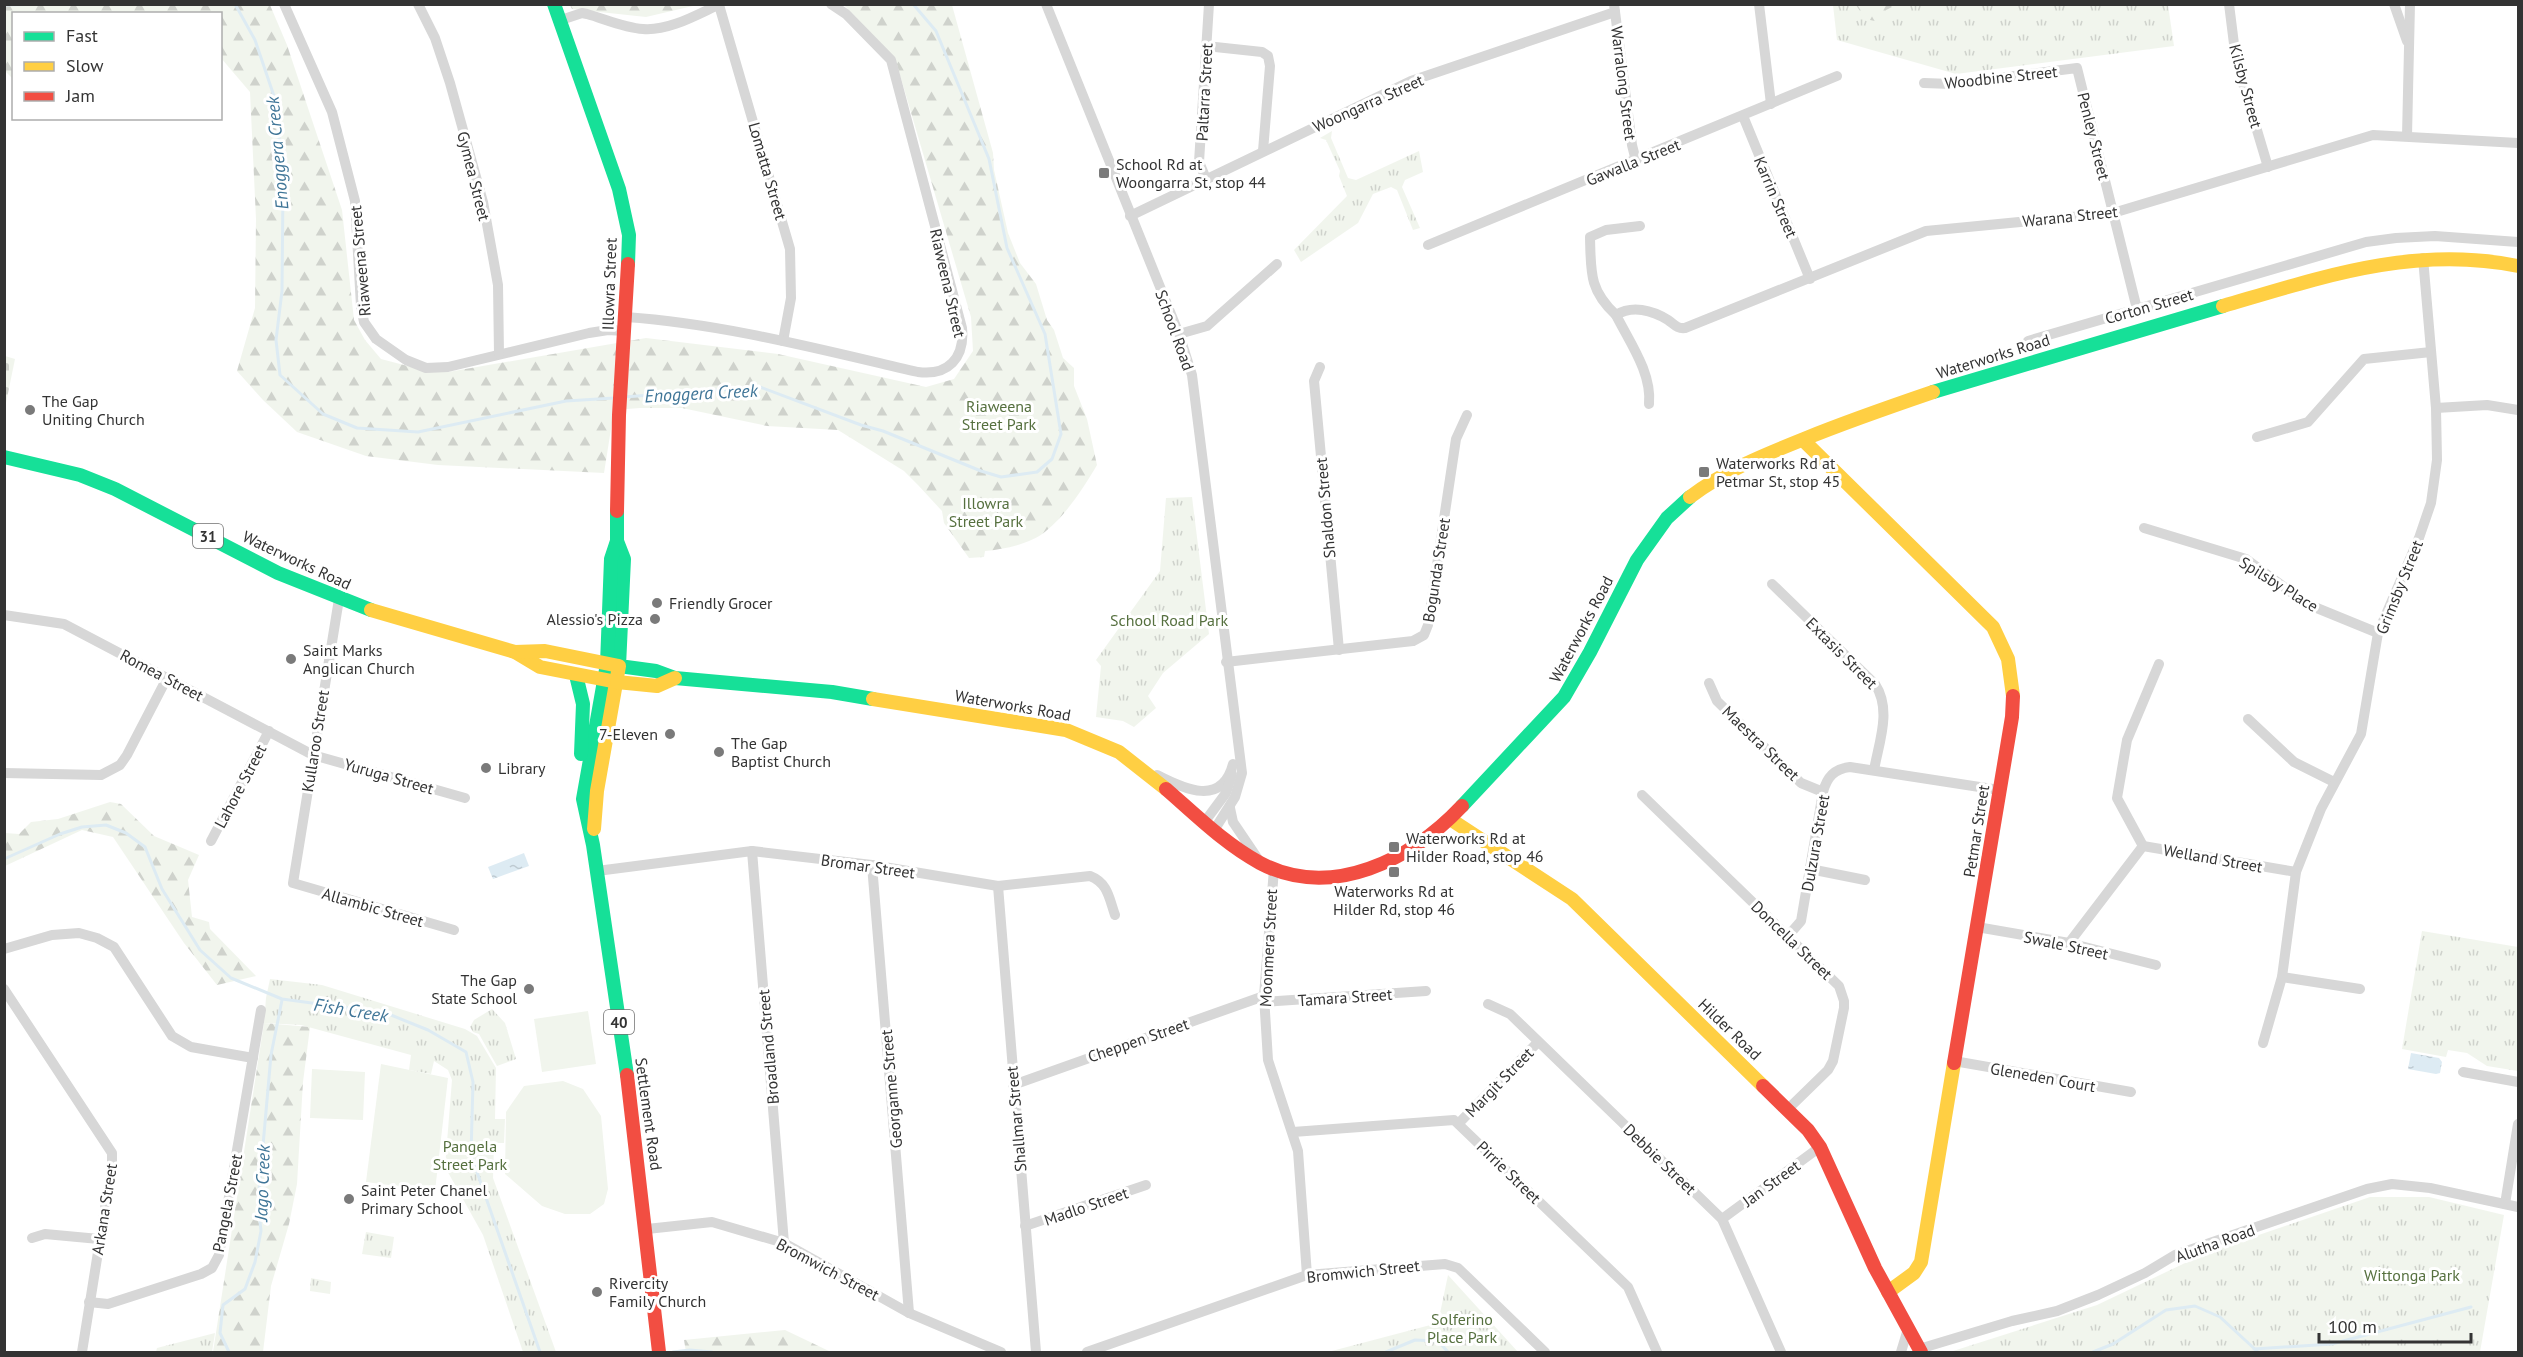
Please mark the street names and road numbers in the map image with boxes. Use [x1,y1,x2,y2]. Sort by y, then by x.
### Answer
street label: Warralong Street [1607,25,1641,142]
street label: Paltarra Street [1191,42,1217,142]
street label: Kilsby Street [2225,42,2267,131]
street label: Woodbine Street [1944,61,2059,93]
street label: Woongarra Street [1310,69,1427,136]
street label: Penley Street [2073,90,2115,182]
street label: Lomatta Street [744,120,792,223]
street label: Gymea Street [453,129,495,223]
street label: Gawalla Street [1583,134,1684,190]
street label: Karrin Street [1750,153,1802,241]
street label: Warana Street [2021,201,2119,231]
street label: Riaweena Street [345,204,375,317]
street label: Riaweena Street [926,227,970,340]
street label: Illowra Street [597,237,621,331]
street label: Corton Street [2103,284,2196,328]
street label: School Road [1151,287,1199,373]
street label: Waterworks Road [1934,329,2052,383]
street label: Shaldon Street [1311,456,1339,559]
street label: Bogunda Street [1418,516,1454,624]
road number: 31 [193,524,223,548]
street label: Waterworks Road [240,526,354,594]
street label: Grimsby Street [2371,536,2427,637]
street label: Spilsby Place [2236,552,2322,616]
street label: Waterworks Road [1545,572,1617,686]
street label: Extasis Street [1802,613,1882,693]
street label: Romea Street [117,645,208,706]
street label: Waterworks Road [953,685,1073,725]
street label: Kullaroo Street [297,688,333,793]
street label: Maestra Street [1718,701,1804,785]
street label: Lahore Street [210,740,271,831]
street label: Yuruga Street [342,754,437,798]
street label: Petmar Street [1959,783,1993,879]
street label: Dulzura Street [1797,792,1833,893]
street label: Welland Street [2162,839,2265,877]
street label: Bromar Street [820,849,917,883]
street label: Allambic Street [320,883,427,931]
street label: Moonmera Street [1255,888,1281,1008]
street label: Doncella Street [1747,896,1837,984]
street label: Swale Street [2022,926,2111,964]
street label: Tamara Street [1297,984,1393,1010]
street label: Broadland Street [753,988,783,1105]
street label: Hilder Road [1694,994,1766,1064]
road number: 40 [604,1010,634,1034]
street label: Cheppen Street [1085,1013,1192,1067]
street label: Georganne Street [876,1028,906,1149]
street label: Margit Street [1461,1042,1538,1121]
street label: Settlement Road [631,1056,667,1172]
street label: Gleneden Court [1989,1058,2098,1096]
street label: Shallmar Street [1001,1065,1031,1173]
street label: Debbie Street [1619,1119,1701,1199]
street label: Pirrie Street [1473,1136,1546,1208]
street label: Pangela Street [208,1152,246,1254]
street label: Jan Street [1737,1155,1804,1211]
street label: Arkana Street [87,1161,121,1256]
street label: Madlo Street [1041,1182,1131,1230]
street label: Alutha Road [2173,1219,2257,1267]
street label: Bromwich Street [773,1234,883,1305]
street label: Bromwich Street [1306,1255,1421,1287]

